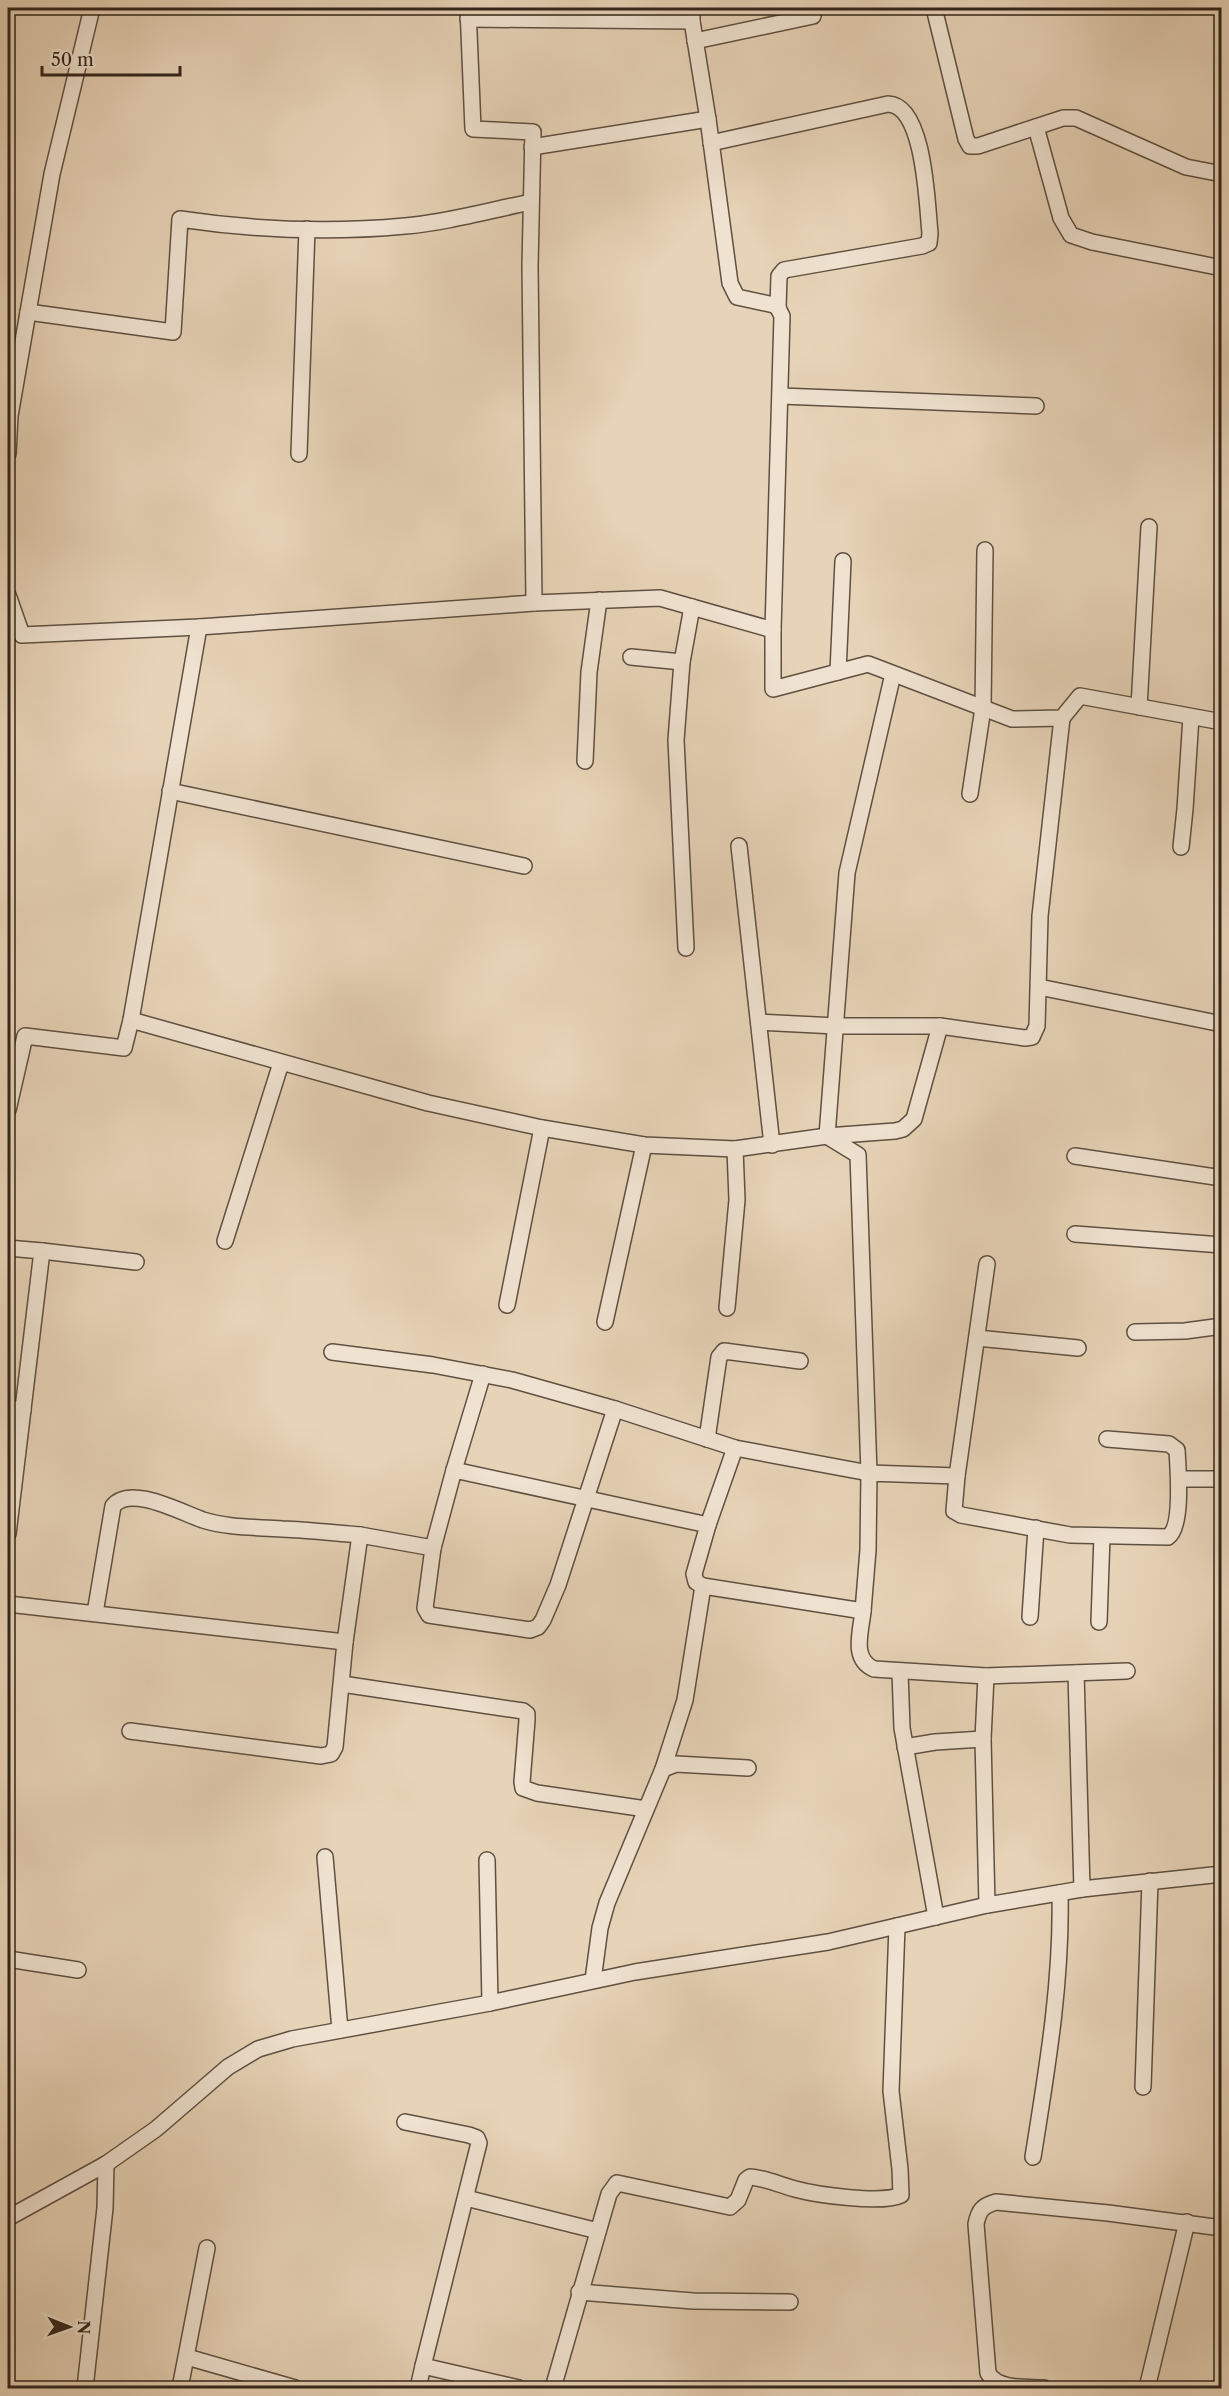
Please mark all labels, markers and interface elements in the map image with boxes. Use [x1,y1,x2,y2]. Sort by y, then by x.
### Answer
scale bar [42,39,180,77]
text: 50 m [51,49,94,71]
north arrow [39,2297,99,2357]
text: N [74,2320,94,2334]

